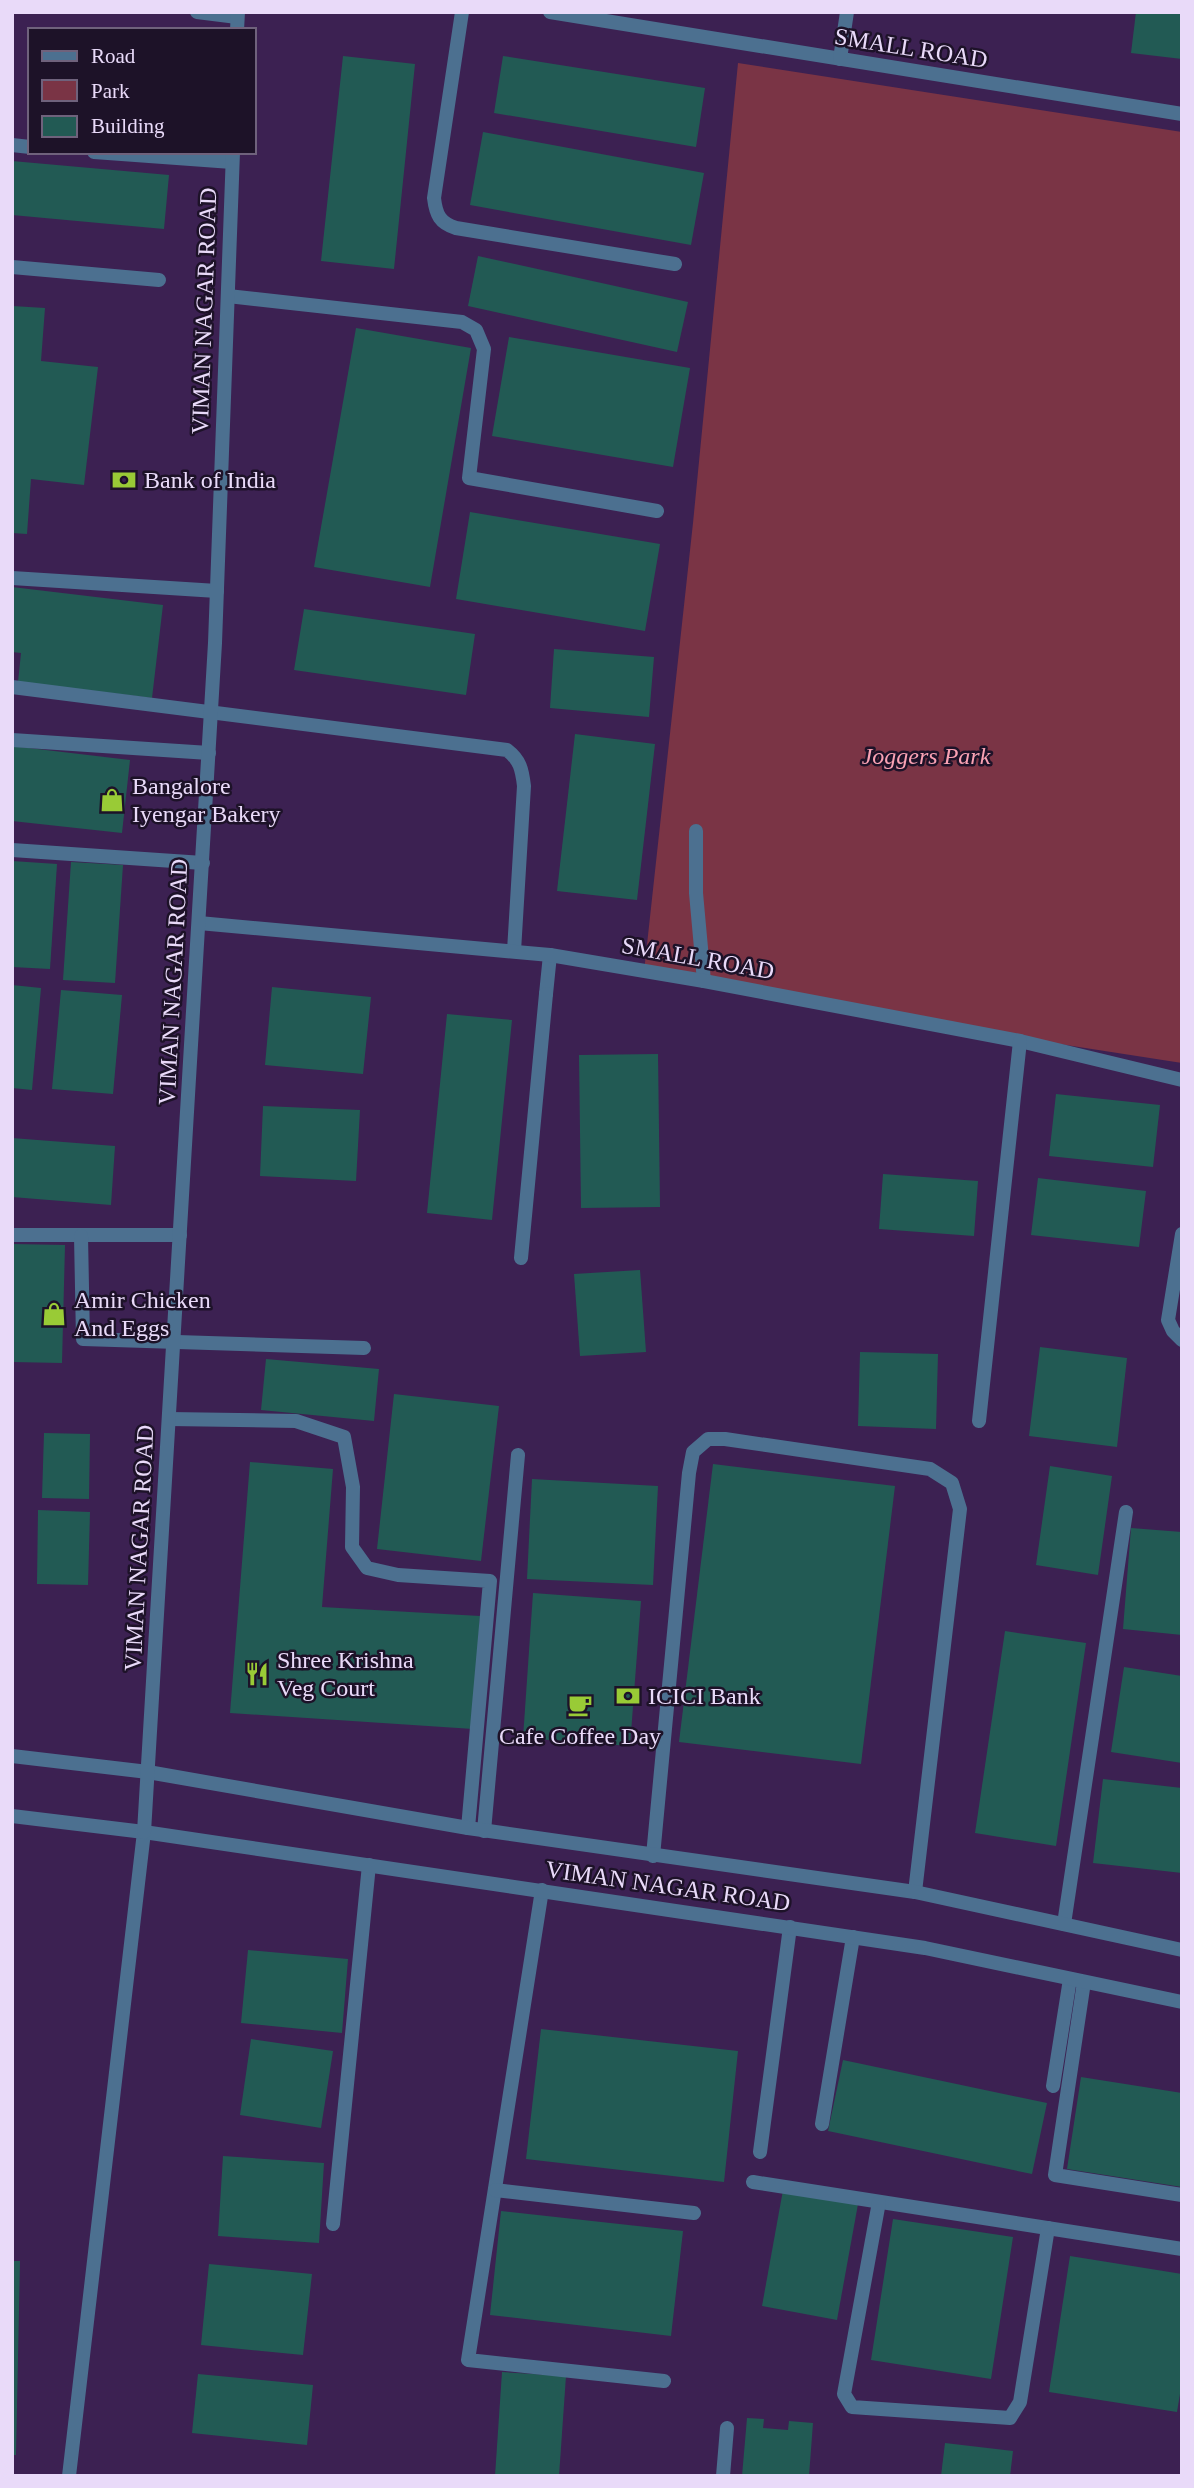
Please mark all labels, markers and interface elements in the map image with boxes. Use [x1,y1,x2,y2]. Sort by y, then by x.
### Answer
street label: SMALL ROAD [833,23,989,73]
legend [28,28,256,154]
text: Road [91,44,136,68]
text: Park [91,79,130,103]
text: Building [91,114,165,138]
street label: VIMAN NAGAR ROAD [187,187,221,435]
bank icon: Bank of India [110,466,138,494]
place label: Bank of India [144,467,276,493]
park label: Joggers Park [862,743,991,769]
place label: Bangalore Iyengar Bakery [132,773,281,827]
shop icon: Bangalore Iyengar Bakery [98,786,126,814]
street label: VIMAN NAGAR ROAD [154,858,192,1106]
street label: SMALL ROAD [620,932,776,984]
place label: Amir Chicken And Eggs [74,1287,211,1341]
shop icon: Amir Chicken And Eggs [40,1300,68,1328]
street label: VIMAN NAGAR ROAD [120,1424,158,1672]
place label: Shree Krishna Veg Court [277,1647,414,1701]
restaurant icon: Shree Krishna Veg Court [243,1660,271,1688]
bank icon: ICICI Bank [614,1682,642,1710]
place label: ICICI Bank [648,1683,761,1709]
cafe icon: Cafe Coffee Day [566,1691,594,1719]
place label: Cafe Coffee Day [499,1723,661,1749]
street label: VIMAN NAGAR ROAD [544,1856,792,1916]

